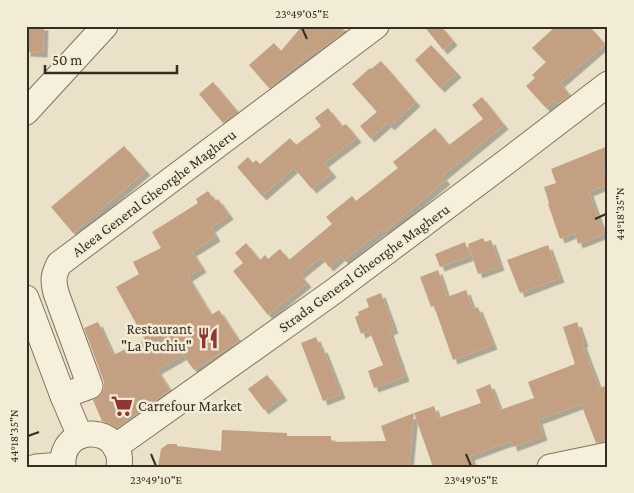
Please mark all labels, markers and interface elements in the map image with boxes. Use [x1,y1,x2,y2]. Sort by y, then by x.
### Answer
text: 23°49'05"E [275,7,329,21]
scale bar [45,42,178,74]
text: 50 m [52,52,82,68]
street label: Aleea General Gheorghe Magheru [69,126,240,261]
text: 44°18'35"N [613,187,627,241]
street label: Strada General Gheorghe Magheru [276,201,453,336]
place label: Restaurant "La Puchiu" [121,321,193,354]
restaurant icon: Restaurant "La Puchiu" [195,325,221,351]
supermarket icon: Carrefour Market [109,393,135,419]
place label: Carrefour Market [138,398,243,414]
text: 44°18'35"N [7,409,21,463]
text: 23°49'10"E [130,473,183,487]
text: 23°49'05"E [444,473,498,487]

